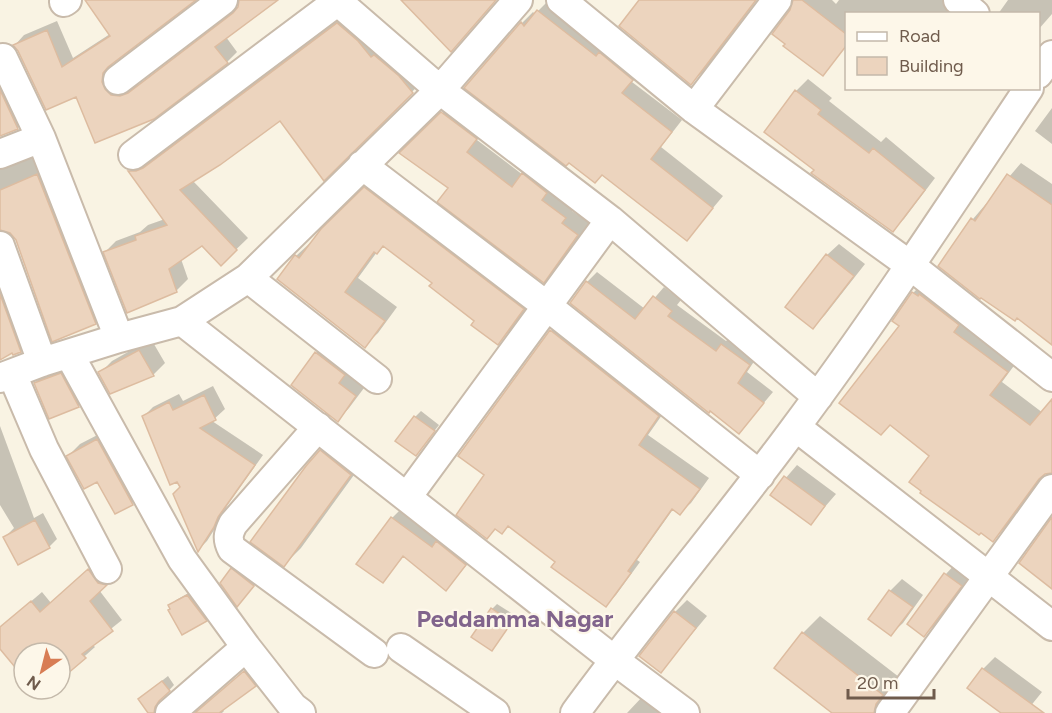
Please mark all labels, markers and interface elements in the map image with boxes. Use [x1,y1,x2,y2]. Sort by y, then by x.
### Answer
legend [845,12,1040,90]
text: Road [899,25,940,47]
text: Building [899,55,964,77]
district label: Peddamma Nagar [417,604,613,633]
north arrow [12,641,72,701]
scale bar [848,662,934,700]
text: N [23,672,44,694]
text: 20 m [857,672,898,694]

